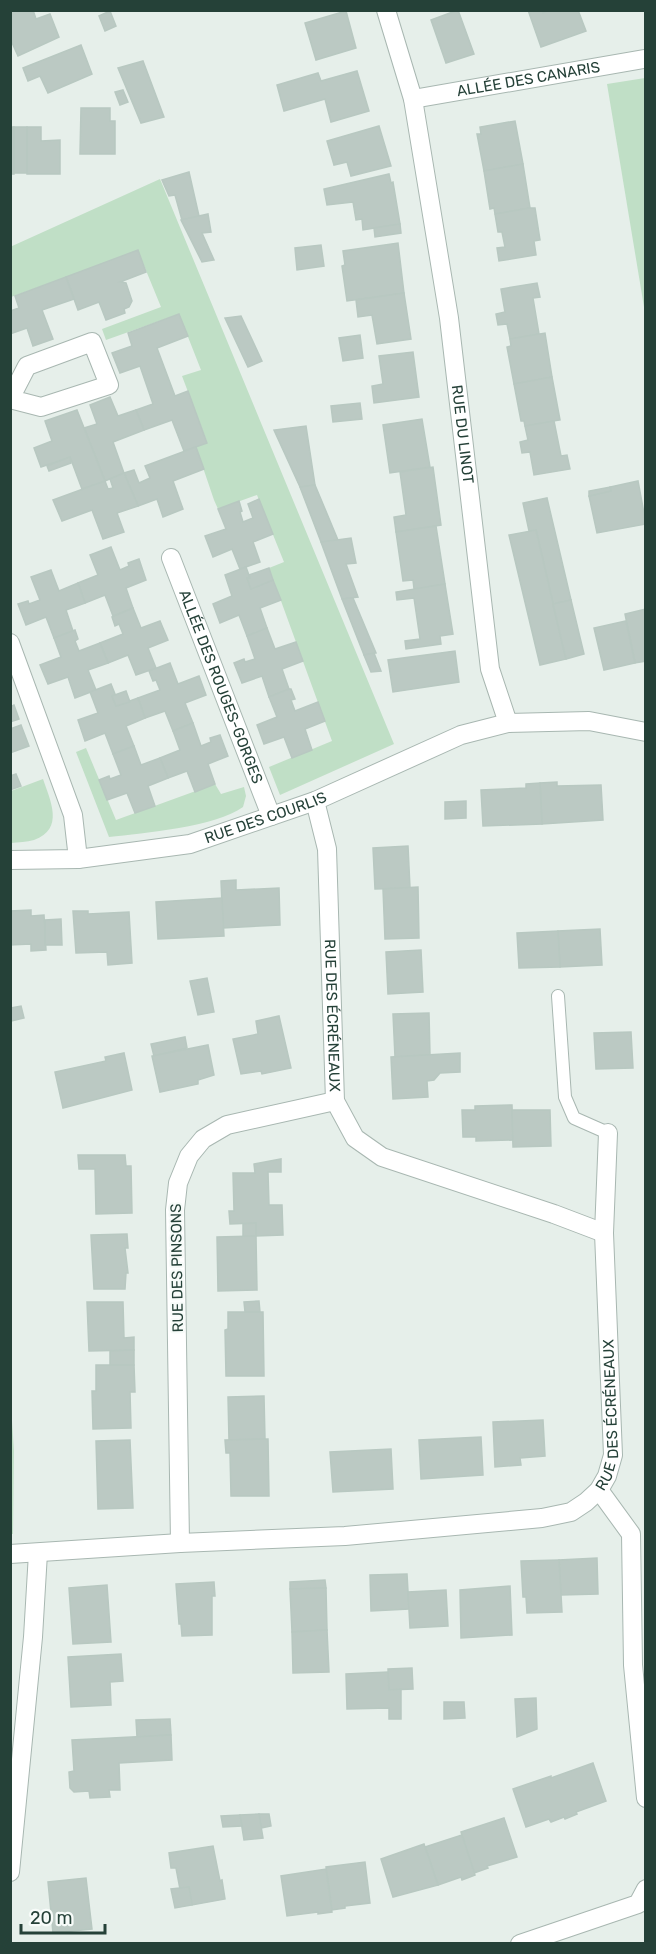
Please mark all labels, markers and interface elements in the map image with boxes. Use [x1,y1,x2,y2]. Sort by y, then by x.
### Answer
street label: ALLÉE DES CANARIS [455,58,601,100]
street label: RUE DU LINOT [448,384,477,485]
street label: ALLÉE DES ROUGES-GORGES [175,587,267,786]
street label: RUE DES COURLIS [202,788,329,847]
street label: RUE DES ÉCRÉNEAUX [321,939,344,1093]
street label: RUE DES PINSONS [167,1203,187,1333]
street label: RUE DES ÉCRÉNEAUX [592,1338,622,1494]
scale bar [21,1897,105,1935]
text: 20 m [30,1907,72,1929]

